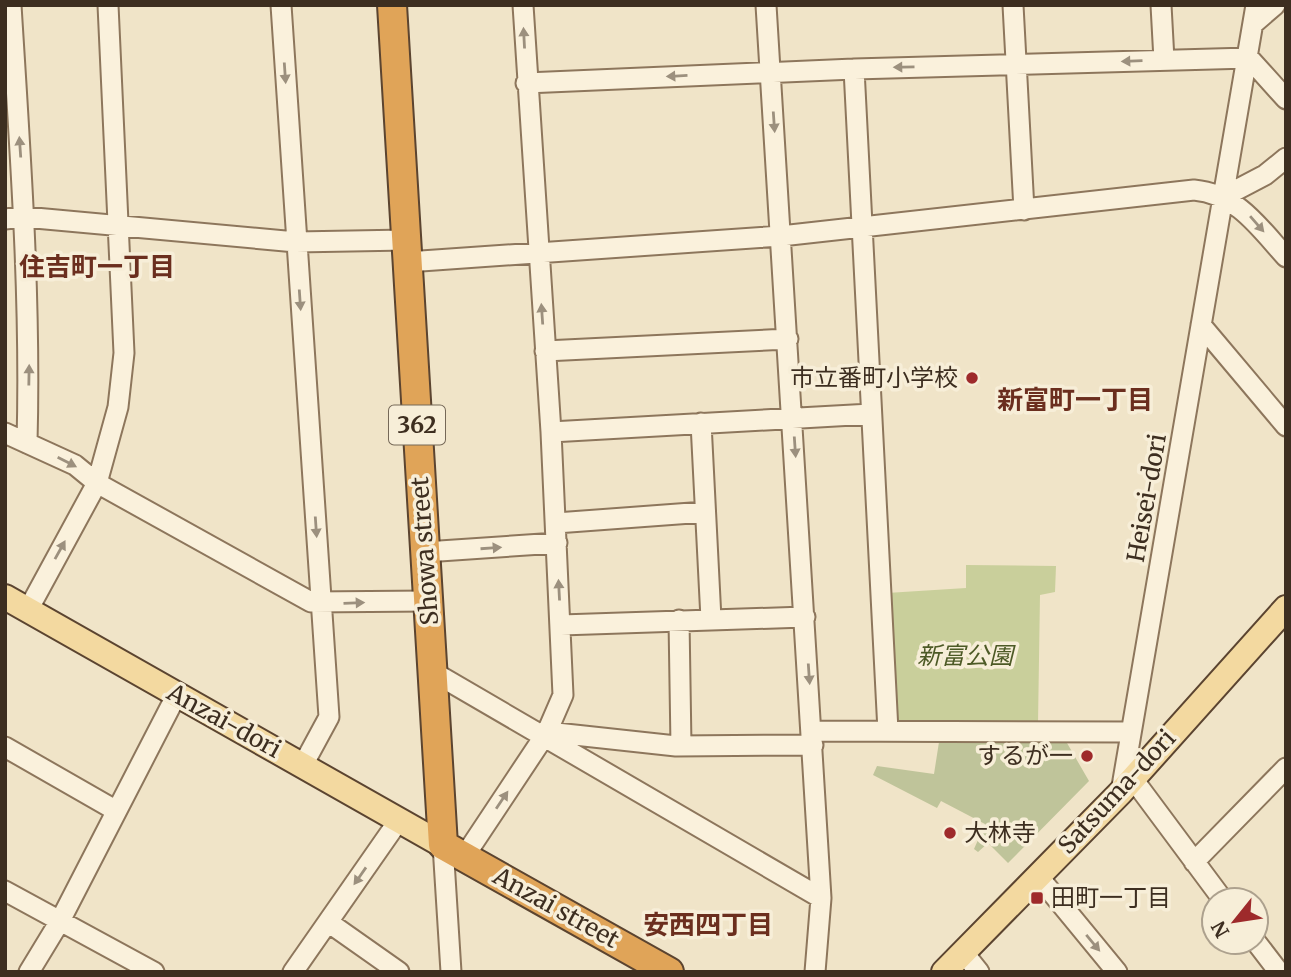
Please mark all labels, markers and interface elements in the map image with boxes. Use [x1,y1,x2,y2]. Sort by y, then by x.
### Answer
one-way arrow [519,27,530,49]
one-way arrow [1121,55,1143,66]
one-way arrow [893,62,915,73]
one-way arrow [280,63,291,85]
one-way arrow [666,70,688,81]
one-way arrow [768,111,779,133]
one-way arrow [14,136,25,158]
one-way arrow [1249,215,1265,233]
district label: 住吉町一丁目 [19,250,175,283]
one-way arrow [295,290,306,312]
one-way arrow [536,303,547,325]
place label: 市立番町小学校 [790,362,958,393]
one-way arrow [23,363,34,385]
marker: 市立番町小学校 [964,370,980,386]
district label: 新富町一丁目 [997,383,1153,416]
road number: 362 [389,406,445,444]
street label: Heisei-dori [1120,431,1173,565]
one-way arrow [789,436,800,458]
one-way arrow [57,456,77,467]
street label: Showa street [404,475,445,626]
one-way arrow [311,517,322,539]
one-way arrow [54,540,66,560]
one-way arrow [480,542,502,553]
one-way arrow [553,579,564,601]
one-way arrow [344,597,366,609]
park label: 新富公園 [917,640,1016,671]
one-way arrow [803,663,814,685]
street label: Anzai-dori [161,676,287,765]
street label: Satsuma-dori [1051,723,1182,860]
place label: するが一 [977,740,1073,771]
marker: するが一 [1079,748,1095,764]
one-way arrow [495,791,508,810]
place label: 大林寺 [964,817,1036,848]
marker: 大林寺 [942,825,958,841]
street label: Anzai street [487,860,625,955]
one-way arrow [353,867,367,885]
place label: 田町一丁目 [1051,882,1171,913]
north arrow [1200,886,1270,956]
marker: 田町一丁目 [1029,890,1045,906]
district label: 安西四丁目 [643,908,773,941]
text: N [1206,917,1234,942]
one-way arrow [1085,934,1100,951]

